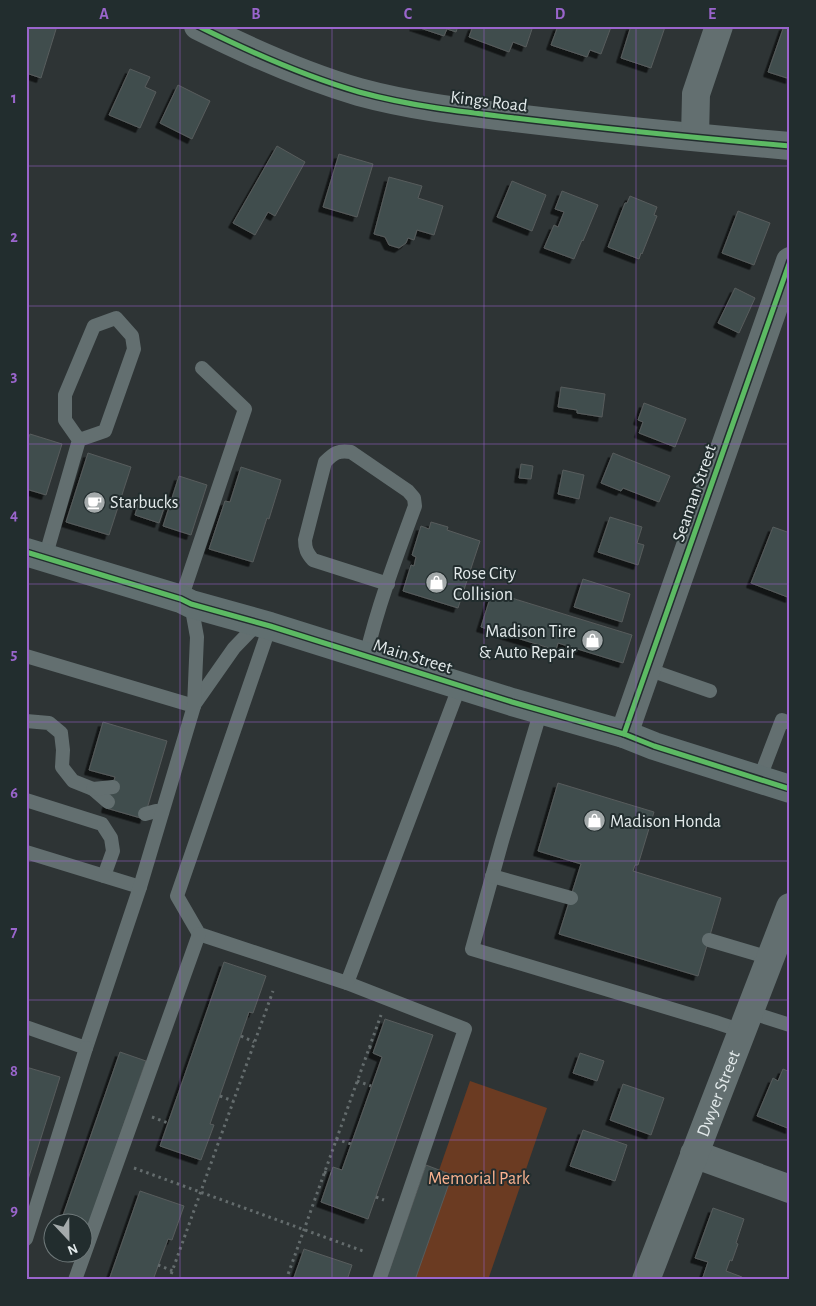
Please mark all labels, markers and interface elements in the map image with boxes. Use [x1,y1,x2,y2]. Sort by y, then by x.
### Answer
text: A [99,6,109,22]
text: B [251,6,261,22]
text: C [404,6,413,22]
text: D [555,6,566,22]
text: E [708,6,716,22]
street label: Kings Road [449,88,529,116]
text: 1 [11,90,17,106]
text: 2 [10,229,18,245]
text: 3 [11,368,18,384]
street label: Seaman Street [670,442,720,544]
cafe icon: Starbucks [82,490,106,514]
place label: Starbucks [110,494,178,512]
text: 4 [10,507,18,523]
place label: Rose City Collision [453,565,517,604]
shop icon: Rose City Collision [425,571,449,595]
place label: Madison Tire & Auto Repair [479,623,576,662]
shop icon: Madison Tire & Auto Repair [580,629,604,653]
street label: Main Street [371,636,454,678]
text: 5 [11,646,18,662]
text: 6 [10,785,18,801]
shop icon: Madison Honda [582,809,606,833]
place label: Madison Honda [610,813,721,831]
text: 7 [11,924,18,940]
street label: Dwyer Street [694,1048,744,1139]
text: 8 [10,1063,18,1079]
park label: Memorial Park [428,1170,531,1188]
text: 9 [10,1202,18,1218]
north arrow [42,1214,92,1264]
text: N [65,1241,80,1257]

